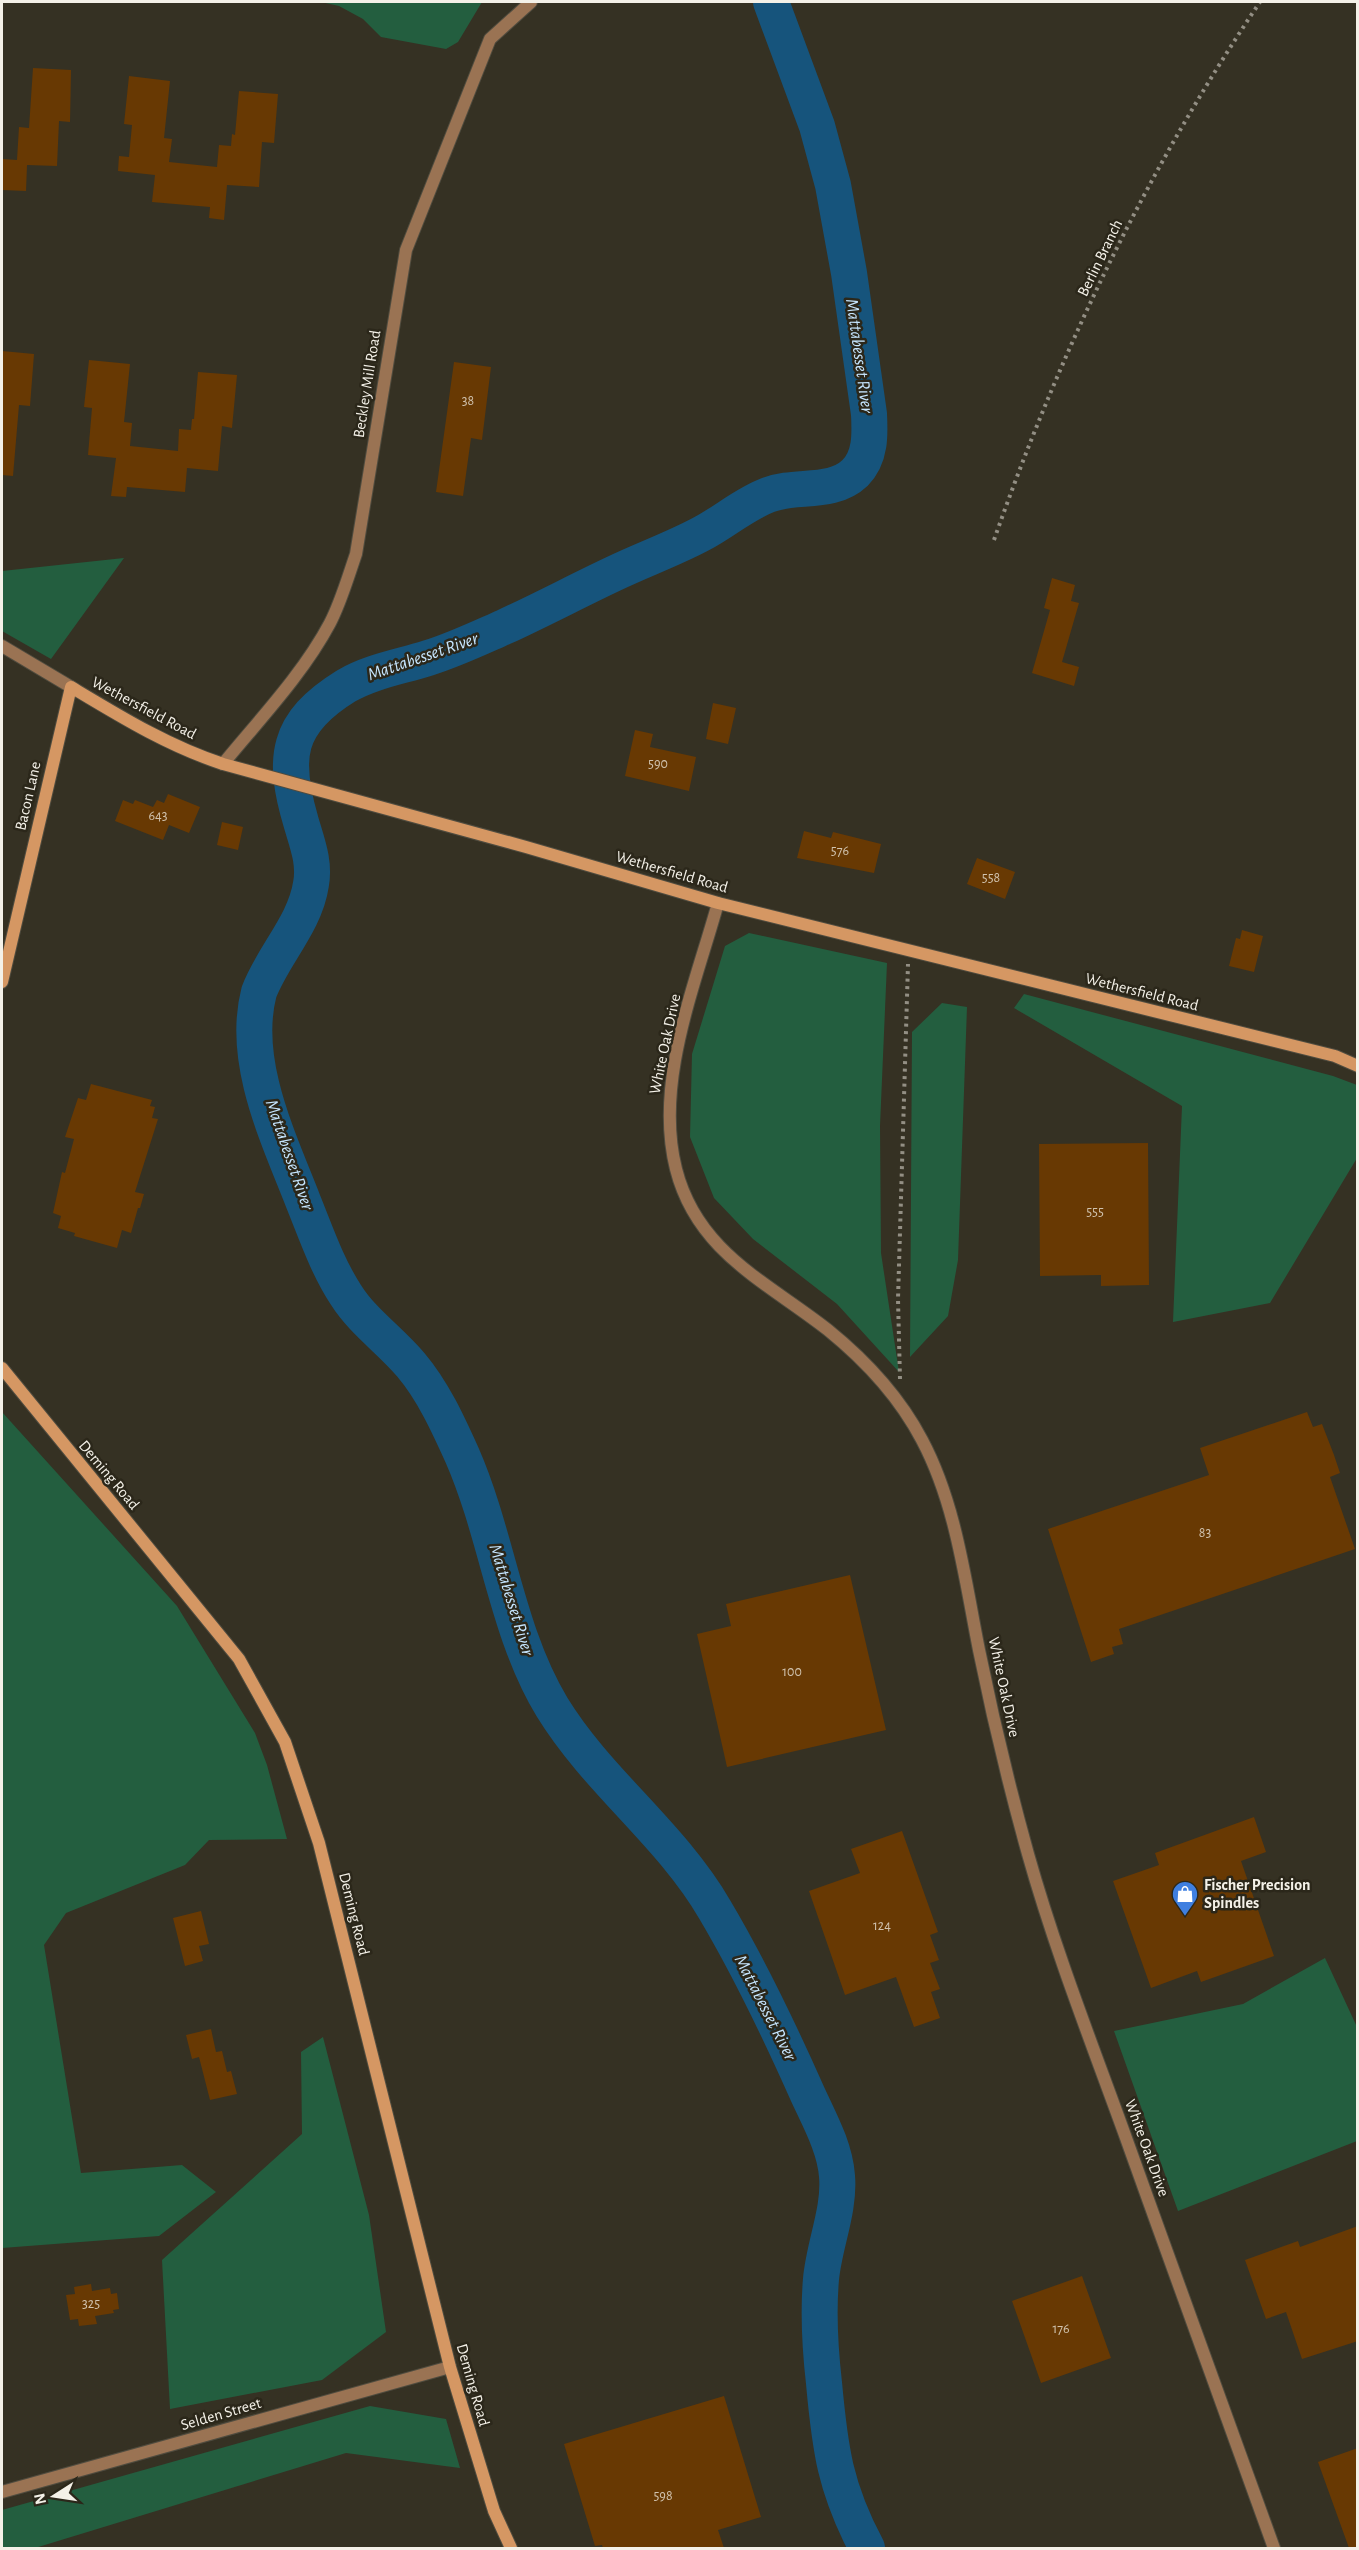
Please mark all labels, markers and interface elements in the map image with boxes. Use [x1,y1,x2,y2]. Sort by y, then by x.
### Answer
street label: Berlin Branch [1075,217,1125,299]
water label: Mattabesset River [842,298,876,416]
street label: Beckley Mill Road [351,329,384,439]
house number: 38 [462,394,474,408]
water label: Mattabesset River [366,629,482,684]
street label: Wethersfield Road [89,674,199,742]
house number: 590 [648,757,668,771]
street label: Bacon Lane [12,760,44,832]
house number: 643 [148,809,168,823]
house number: 576 [831,844,849,858]
street label: Wethersfield Road [614,848,730,896]
house number: 558 [982,871,1000,885]
street label: Wethersfield Road [1084,970,1200,1014]
street label: White Oak Drive [647,992,683,1096]
water label: Mattabesset River [262,1098,317,1214]
house number: 555 [1086,1205,1104,1219]
street label: Deming Road [76,1437,142,1513]
house number: 83 [1199,1526,1211,1540]
water label: Mattabesset River [486,1542,537,1659]
street label: White Oak Drive [986,1635,1022,1739]
house number: 100 [782,1665,802,1679]
street label: Deming Road [336,1871,372,1957]
place label: Fischer Precision Spindles [1204,1877,1311,1911]
shop icon: Fischer Precision Spindles [1170,1879,1200,1917]
house number: 124 [873,1919,891,1933]
water label: Mattabesset River [731,1953,800,2065]
street label: White Oak Drive [1122,2097,1172,2199]
house number: 325 [82,2297,100,2311]
house number: 176 [1052,2322,1070,2336]
street label: Deming Road [454,2342,492,2428]
street label: Selden Street [179,2395,263,2433]
north arrow [24,2466,84,2526]
house number: 598 [653,2489,673,2503]
text: N [31,2492,49,2506]

